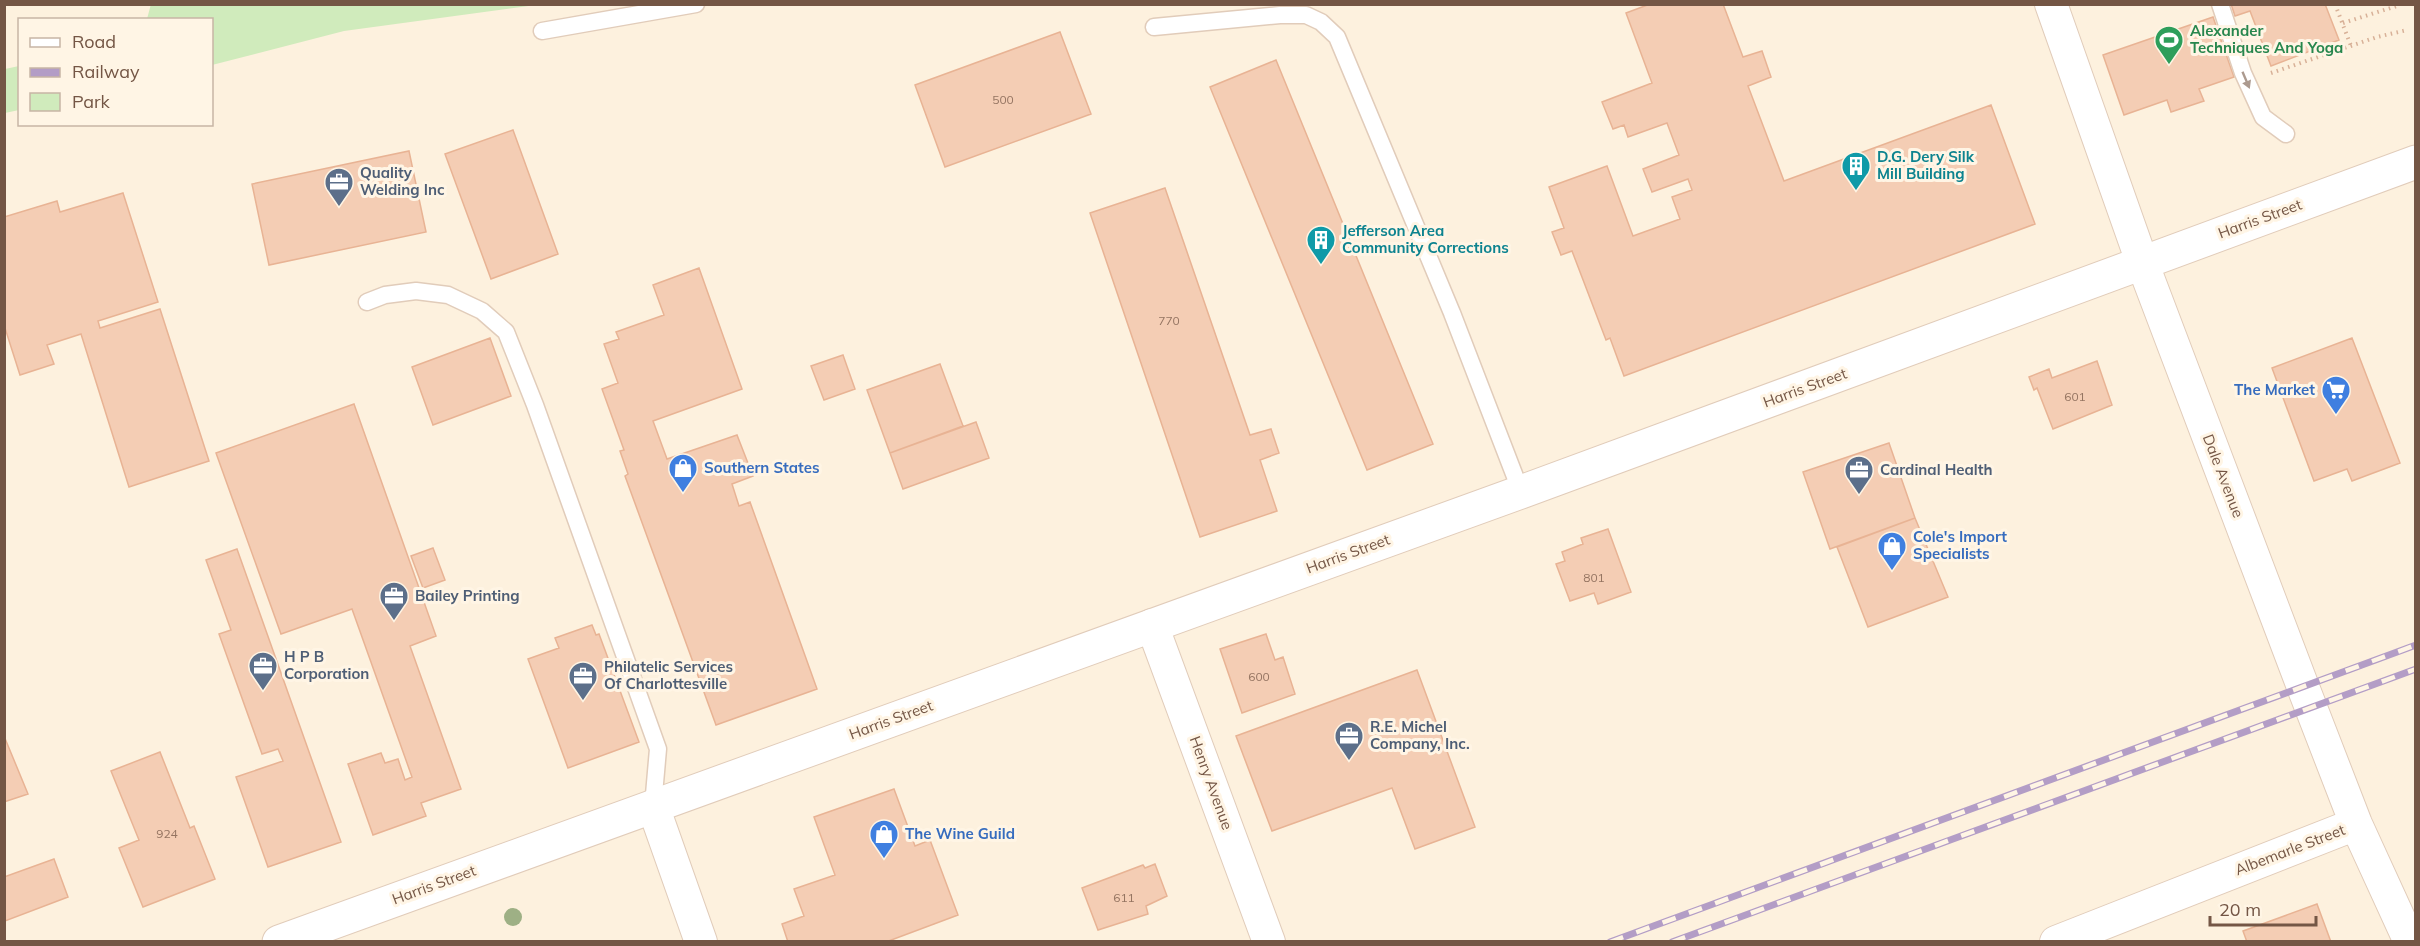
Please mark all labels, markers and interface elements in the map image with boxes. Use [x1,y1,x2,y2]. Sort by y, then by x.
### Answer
legend [18,18,213,126]
place label: Alexander Techniques And Yoga [2190,21,2343,57]
sports icon: Alexander Techniques And Yoga [2153,24,2185,66]
text: Road [72,30,116,53]
text: Railway [72,60,140,83]
one-way arrow [2241,71,2251,89]
text: Park [72,90,111,113]
house number: 500 [992,92,1014,107]
place label: D.G. Dery Silk Mill Building [1877,147,1975,183]
building icon: D.G. Dery Silk Mill Building [1840,150,1872,192]
place label: Quality Welding Inc [360,163,445,199]
office icon: Quality Welding Inc [323,166,355,208]
street label: Harris Street [2215,195,2304,242]
place label: Jefferson Area Community Corrections [1342,221,1509,257]
building icon: Jefferson Area Community Corrections [1305,224,1337,266]
house number: 770 [1158,313,1180,328]
street label: Harris Street [1760,364,1849,411]
supermarket icon: The Market [2320,374,2352,416]
place label: The Market [2234,380,2315,399]
house number: 601 [2064,389,2086,404]
street label: Dale Avenue [2199,431,2248,520]
shop icon: Southern States [667,452,699,494]
office icon: Cardinal Health [1843,454,1875,496]
place label: Southern States [704,458,819,477]
place label: Cardinal Health [1880,460,1992,479]
place label: Cole's Import Specialists [1913,527,2007,563]
street label: Harris Street [1303,530,1392,577]
shop icon: Cole's Import Specialists [1876,530,1908,572]
house number: 801 [1583,570,1605,585]
office icon: Bailey Printing [378,580,410,622]
place label: Bailey Printing [415,586,520,605]
place label: H P B Corporation [284,647,369,683]
office icon: H P B Corporation [247,650,279,692]
place label: Philatelic Services Of Charlottesville [604,657,733,693]
office icon: Philatelic Services Of Charlottesville [567,660,599,702]
house number: 600 [1248,669,1270,684]
street label: Harris Street [846,696,935,743]
place label: R.E. Michel Company, Inc. [1370,717,1470,753]
office icon: R.E. Michel Company, Inc. [1333,720,1365,762]
street label: Henry Avenue [1186,733,1237,832]
shop icon: The Wine Guild [868,818,900,860]
street label: Albemarle Street [2232,820,2348,879]
place label: The Wine Guild [905,824,1015,843]
house number: 924 [156,826,178,841]
street label: Harris Street [389,861,478,908]
scale bar [2210,889,2316,927]
house number: 611 [1113,890,1135,905]
text: 20 m [2219,898,2261,921]

